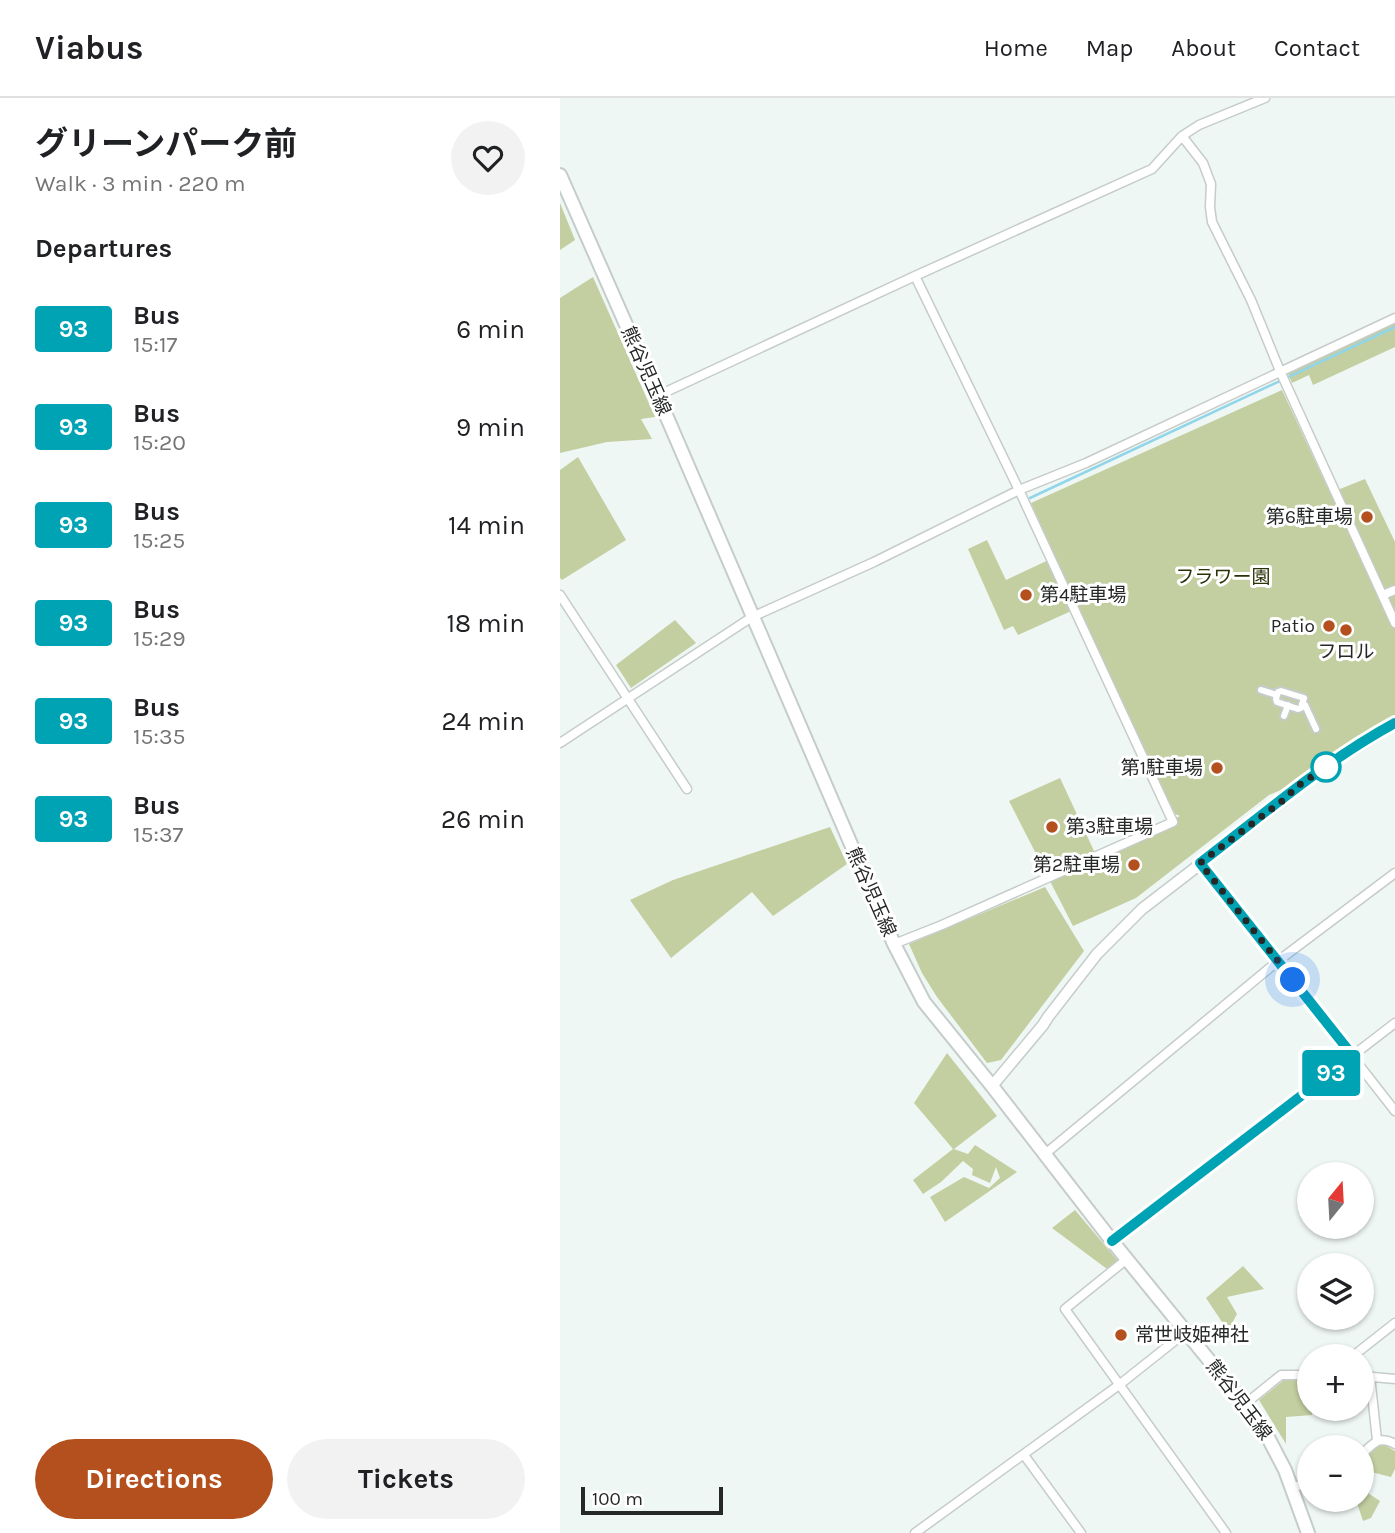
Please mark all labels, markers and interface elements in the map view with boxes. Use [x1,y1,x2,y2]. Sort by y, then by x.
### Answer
text: Viabus [35,29,143,67]
text: Home [984,34,1048,62]
text: Map [1086,34,1133,62]
text: About [1171,34,1236,62]
text: Contact [1274,34,1360,62]
button: heart [451,121,525,195]
text: グリーンパーク前 [35,125,297,163]
text: Walk · 3 min · 220 m [35,170,246,197]
text: Departures [35,233,172,264]
text: Bus [133,300,180,331]
text: 6 min [456,314,525,345]
text: 93 [59,315,88,343]
street label: 熊谷児玉線 [617,323,675,419]
text: 15:17 [133,331,177,358]
text: Bus [133,398,180,429]
text: 9 min [456,412,525,443]
text: 93 [59,413,88,441]
text: 15:20 [133,429,186,456]
text: Bus [133,496,180,527]
place label: 第6駐車場 [1266,506,1353,528]
marker: 第6駐車場 [1359,509,1375,525]
text: 14 min [448,510,525,541]
text: 93 [59,511,88,539]
text: 15:25 [133,527,185,554]
park label: フラワー園 [1175,566,1271,588]
place label: 第4駐車場 [1040,584,1127,606]
marker: 第4駐車場 [1018,587,1034,603]
text: Bus [133,594,180,625]
text: 18 min [446,608,525,639]
text: 93 [59,609,88,637]
place label: Patio [1271,615,1315,637]
marker: Patio [1321,618,1337,634]
marker: フロル [1338,622,1354,638]
text: 15:29 [133,625,186,652]
place label: フロル [1317,641,1375,663]
text: Bus [133,692,180,723]
text: 24 min [441,706,525,737]
text: 93 [59,707,88,735]
text: 15:35 [133,723,185,750]
unlabelled marker [1311,752,1341,782]
place label: 第1駐車場 [1121,757,1203,779]
marker: 第1駐車場 [1209,760,1225,776]
text: Bus [133,790,180,821]
text: 26 min [441,804,525,835]
text: 93 [59,805,88,833]
place label: 第3駐車場 [1066,816,1153,838]
marker: 第3駐車場 [1044,819,1060,835]
text: 15:37 [133,821,183,848]
street label: 熊谷児玉線 [842,844,900,940]
place label: 第2駐車場 [1033,854,1120,876]
marker: 第2駐車場 [1126,857,1142,873]
your location [1275,962,1310,997]
line badge: 93 [1300,1050,1362,1096]
text: 93 [1316,1059,1346,1087]
north arrow [1297,1162,1374,1239]
map controls [1297,1162,1374,1512]
button: layers [1297,1253,1374,1330]
place label: 常世岐姫神社 [1135,1324,1249,1346]
marker: 常世岐姫神社 [1113,1327,1129,1343]
button: + [1297,1344,1374,1421]
street label: 熊谷児玉線 [1202,1355,1276,1445]
button: − [1297,1435,1374,1512]
button: Directions [35,1439,273,1519]
button: Tickets [287,1439,525,1519]
scale bar [581,1484,723,1516]
text: 100 m [592,1488,643,1510]

